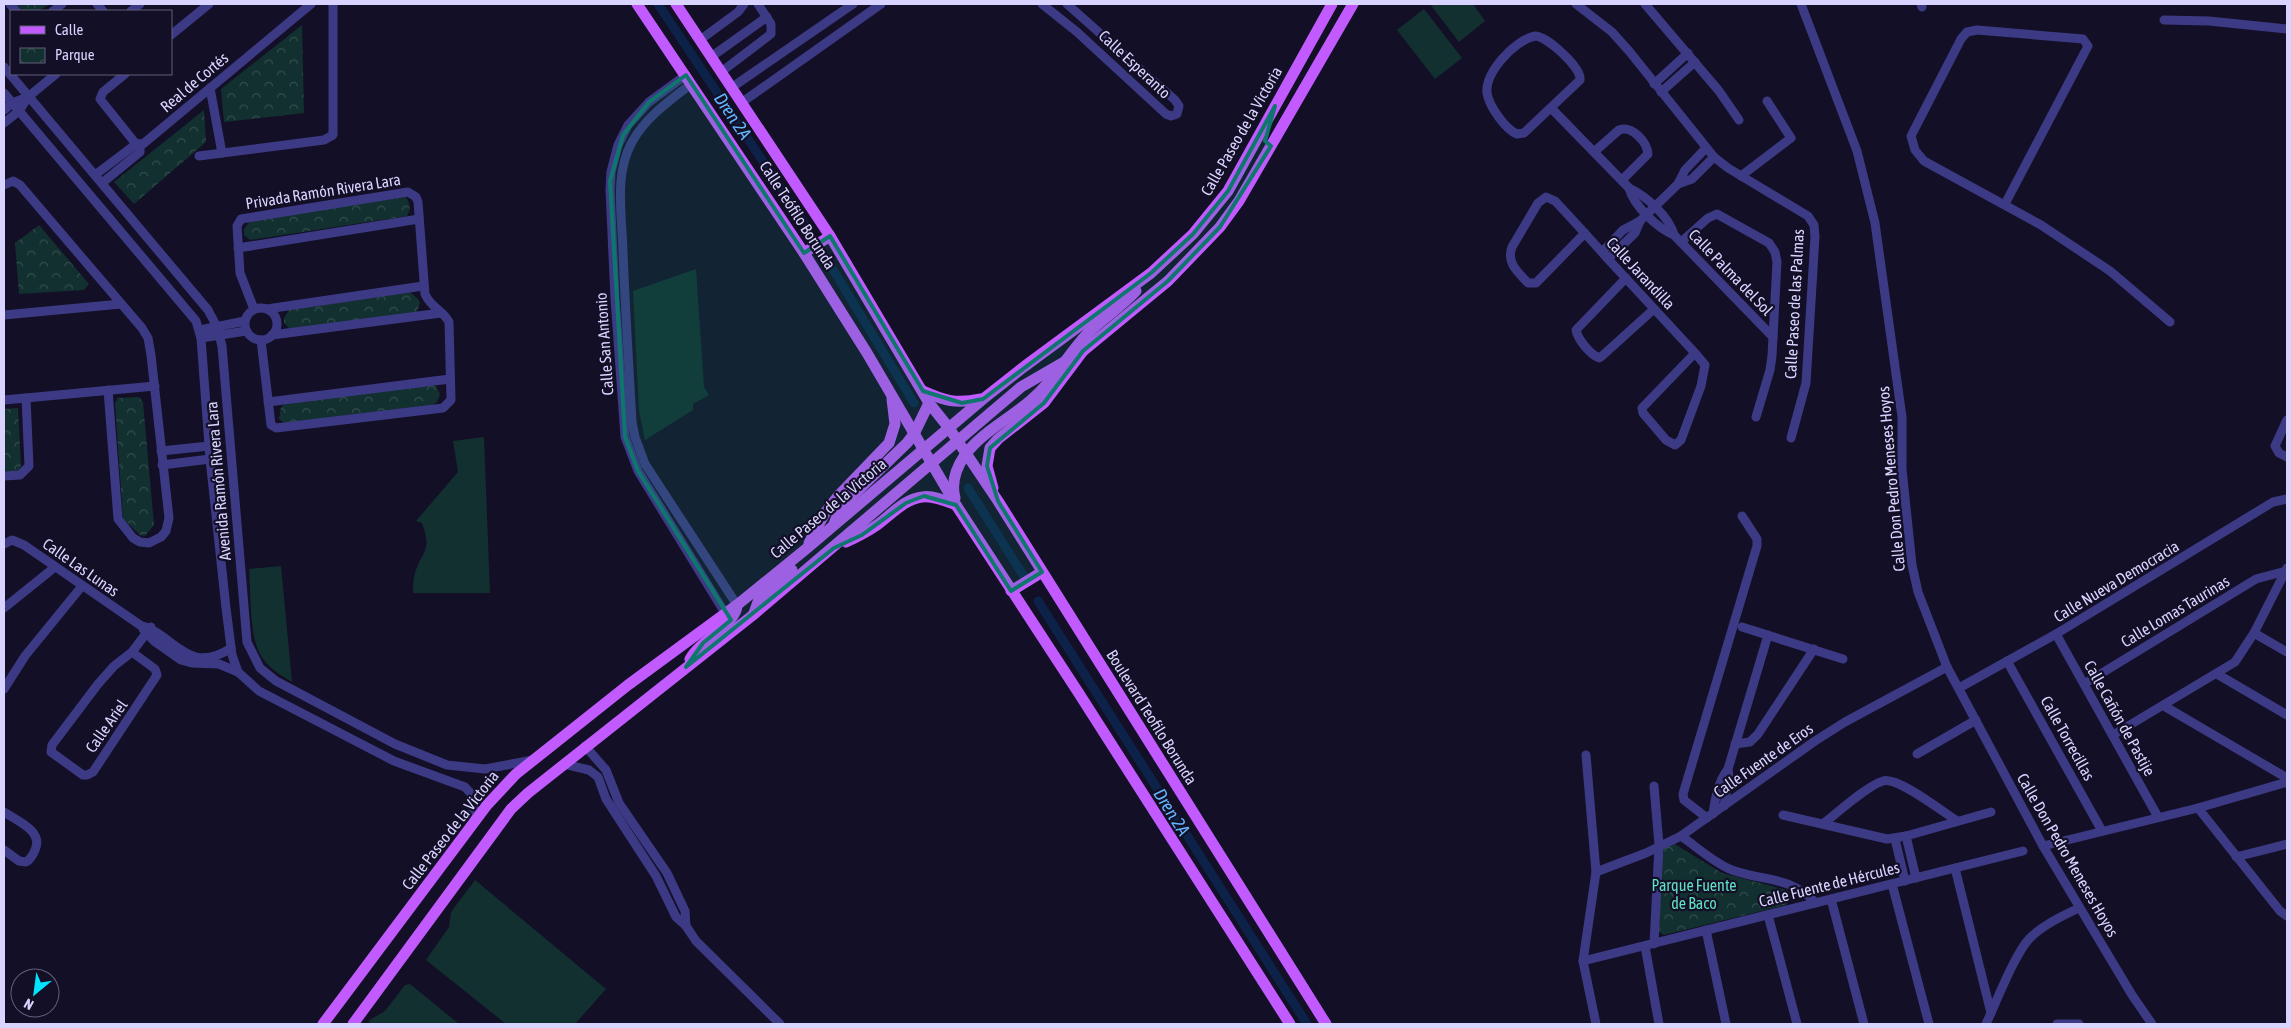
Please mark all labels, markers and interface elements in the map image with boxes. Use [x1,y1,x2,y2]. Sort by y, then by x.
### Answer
legend [10,10,172,75]
text: Calle [55,21,84,38]
street label: Calle Esperanto [1095,26,1175,102]
text: Parque [55,46,95,63]
street label: Real de Cortés [156,48,232,116]
street label: Calle Paseo de la Victoria [1197,63,1285,199]
water label: Dren 2A [710,89,756,143]
street label: Calle Teófilo Borunda [756,158,840,272]
street label: Privada Ramón Rivera Lara [244,170,402,212]
street label: Calle Palma del Sol [1685,225,1777,319]
street label: Calle Paseo de las Palmas [1781,228,1807,380]
street label: Calle Jarandilla [1603,233,1679,313]
street label: Calle San Antonio [591,292,617,396]
street label: Calle Don Pedro Meneses Hoyos [1874,385,1909,572]
street label: Avenida Ramón Rivera Lara [202,401,234,561]
street label: Calle Paseo de la Victoria [766,454,890,562]
street label: Calle Las Lunas [40,534,123,600]
street label: Calle Nueva Democracia [2050,537,2182,625]
street label: Calle Lomas Taurinas [2118,571,2233,650]
street label: Boulevard Teofilo Borunda [1103,646,1201,788]
street label: Calle Cañón de Pastije [2080,657,2159,779]
street label: Calle Torrecillas [2037,693,2099,784]
street label: Calle Ariel [81,696,131,756]
street label: Calle Fuente de Eros [1710,719,1816,801]
street label: Calle Paseo de la Victoria [398,767,502,893]
street label: Calle Don Pedro Meneses Hoyos [2013,770,2122,941]
water label: Dren 2A [1149,785,1195,840]
street label: Calle Fuente de Hércules [1757,858,1902,910]
park label: Parque Fuente de Baco [1651,876,1737,912]
north arrow [10,968,60,1018]
text: N [21,995,36,1013]

